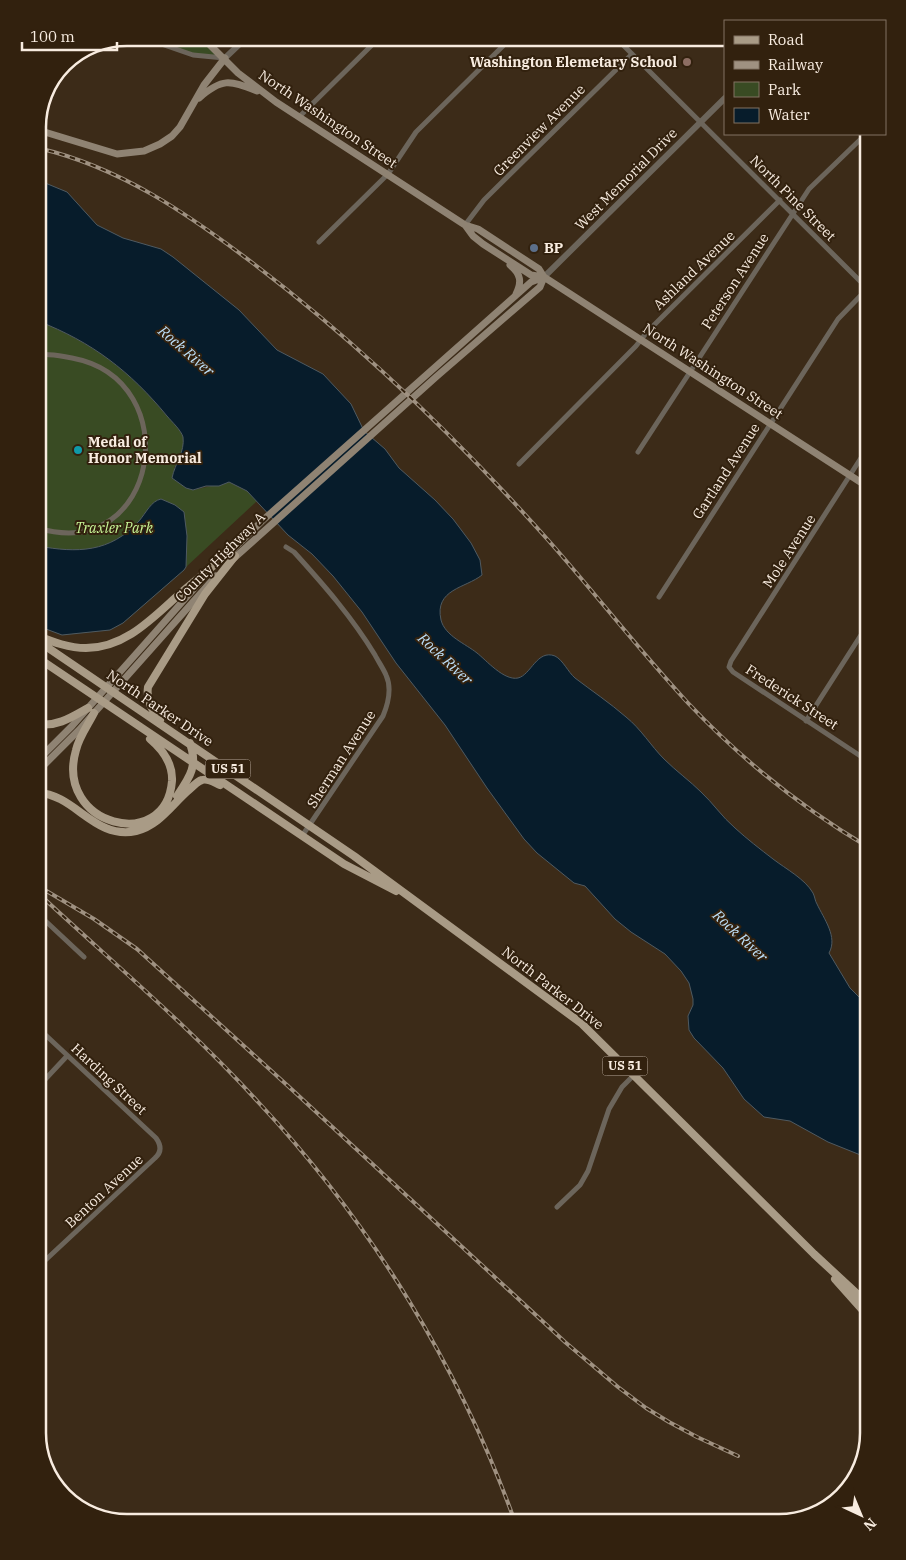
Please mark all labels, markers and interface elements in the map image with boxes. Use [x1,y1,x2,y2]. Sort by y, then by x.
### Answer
scale bar [22,20,118,52]
legend [724,20,886,135]
text: 100 m [30,27,75,46]
text: Road [768,30,804,49]
place label: Washington Elemetary School [470,53,677,71]
text: Railway [768,55,823,74]
marker: Washington Elemetary School [681,56,693,68]
street label: North Washington Street [255,66,401,172]
street label: Greenview Avenue [489,80,589,180]
text: Park [768,80,801,99]
text: Water [768,105,810,124]
street label: West Memorial Drive [571,124,681,234]
street label: North Pine Street [746,151,840,245]
street label: Ashland Avenue [649,226,739,314]
street label: Peterson Avenue [697,230,773,332]
place label: BP [544,239,564,257]
marker: BP [528,242,540,254]
street label: North Washington Street [640,319,786,423]
water label: Rock River [154,321,219,380]
street label: Gartland Avenue [688,420,764,522]
place label: Medal of Honor Memorial [88,433,202,467]
marker: Medal of Honor Memorial [72,444,84,456]
street label: County Highway A [171,508,269,606]
street label: Mole Avenue [759,511,819,591]
park label: Traxler Park [75,519,154,537]
water label: Rock River [413,628,477,689]
street label: Frederick Street [742,660,842,734]
street label: North Parker Drive [103,666,217,750]
street label: Sherman Avenue [303,707,379,811]
road number: US 51 [206,760,250,779]
water label: Rock River [708,905,772,966]
street label: North Parker Drive [498,943,608,1033]
street label: Harding Street [67,1039,151,1119]
road number: US 51 [602,1056,648,1076]
street label: Benton Avenue [61,1150,147,1232]
north arrow [836,1490,886,1540]
text: N [860,1514,880,1535]

